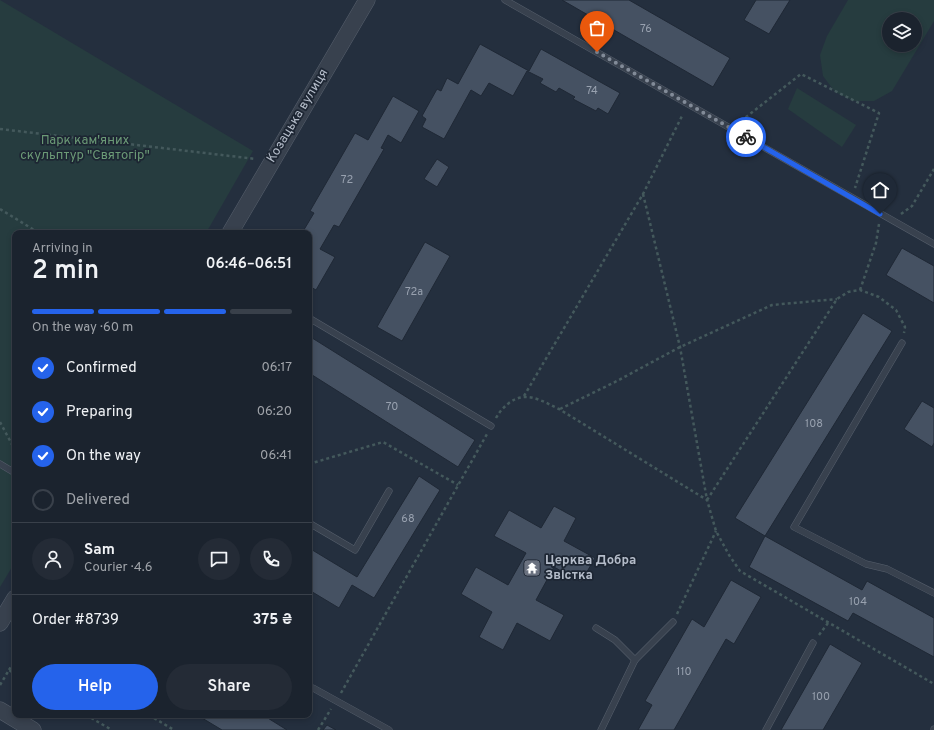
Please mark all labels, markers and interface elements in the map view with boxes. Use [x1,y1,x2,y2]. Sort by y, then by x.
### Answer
pin [580,11,614,52]
map controls [882,12,922,52]
button: layers [882,12,922,52]
icon: bag [586,17,608,39]
house number: 76 [640,22,652,36]
street label: Козацька вулиця [264,66,332,166]
house number: 74 [586,84,598,98]
courier [726,117,766,157]
icon: bike [735,126,757,148]
park label: Парк кам'яних скульптур "Святогір" [20,133,150,164]
house number: 72 [341,173,353,187]
pin [863,173,897,214]
icon: home [869,179,891,201]
text: Arriving in [32,241,93,257]
text: 2 min [32,255,99,288]
text: 06:46–06:51 [206,255,292,274]
house number: 72а [405,285,423,299]
text: On the way · 60 m [32,320,133,336]
icon: check [32,357,54,379]
text: Confirmed [66,359,137,378]
text: 06:17 [261,360,292,376]
house number: 70 [386,400,398,414]
icon: check [32,401,54,423]
text: Preparing [66,403,133,422]
text: 06:20 [257,404,292,420]
house number: 108 [805,417,823,431]
icon: check [32,445,54,467]
text: On the way [66,447,141,466]
text: 06:41 [260,448,292,464]
text: Delivered [66,491,130,510]
house number: 68 [401,512,415,526]
button: person [32,538,74,580]
button: chat [198,538,240,580]
button: phone [250,538,292,580]
text: Sam [84,541,115,560]
place label: Церква Добра Звістка [545,553,636,584]
temple icon: Церква Добра Звістка [522,558,542,578]
text: Courier · 4.6 [84,560,152,576]
house number: 104 [849,595,867,609]
text: Order #8739 [32,611,119,630]
text: 375 ₴ [252,611,292,630]
button: Help [32,664,158,710]
button: Share [166,664,292,710]
house number: 110 [676,665,692,679]
house number: 100 [812,690,830,704]

